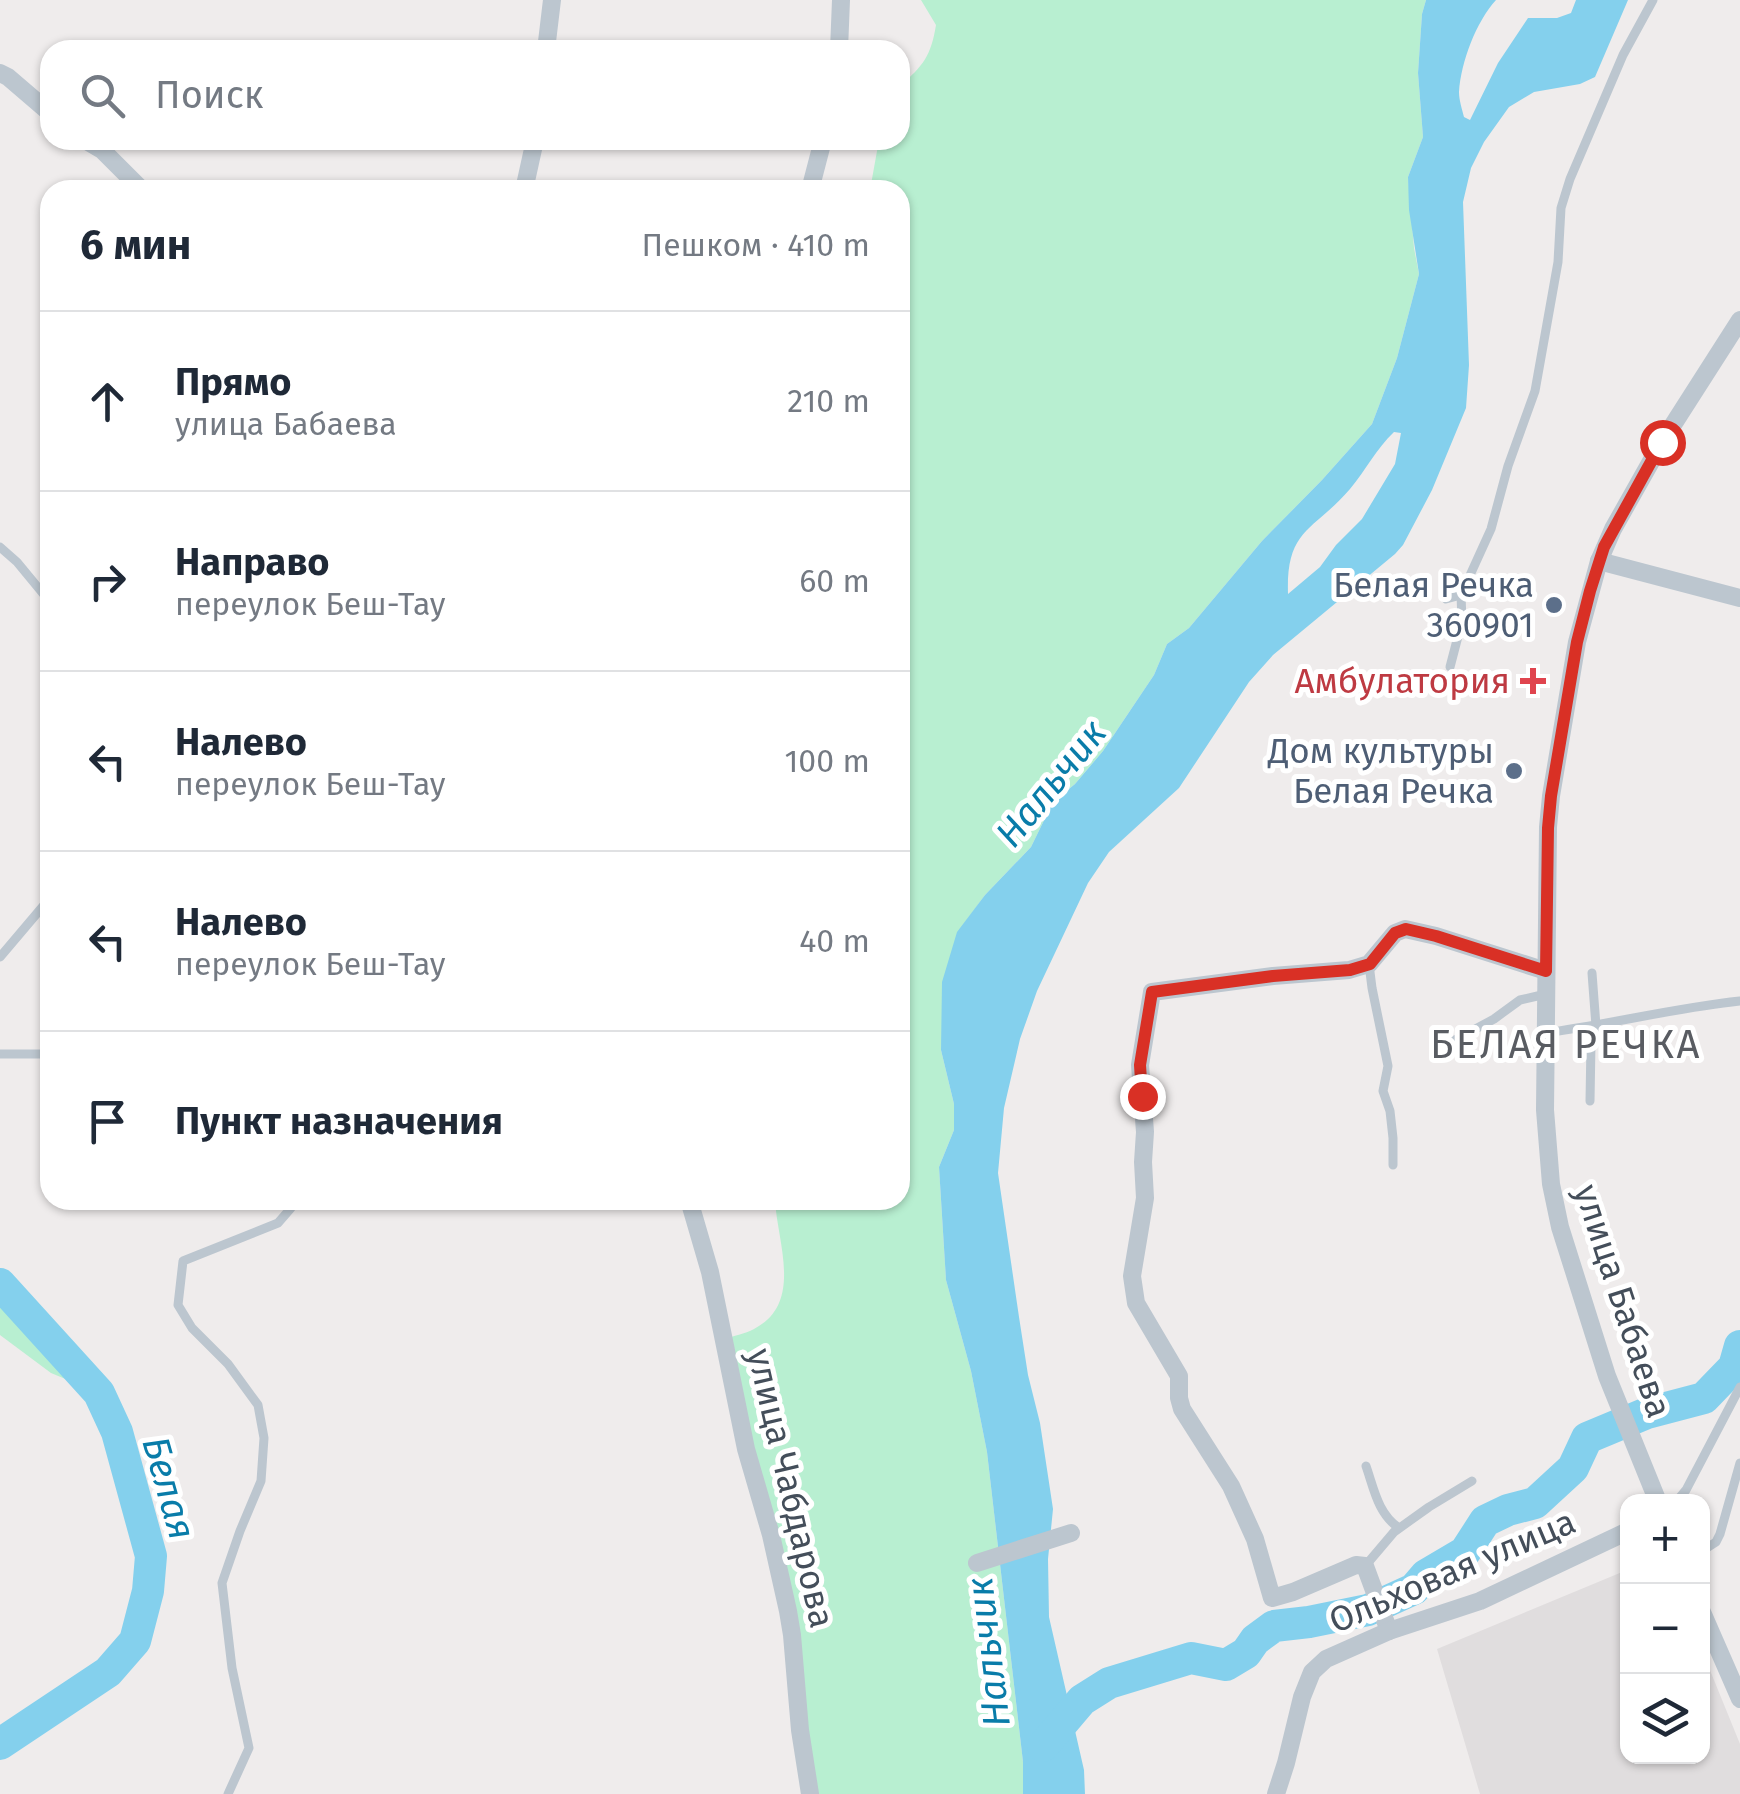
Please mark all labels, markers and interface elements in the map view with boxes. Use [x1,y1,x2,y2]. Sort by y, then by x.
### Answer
search box [40,40,910,150]
icon: search [75,68,130,123]
text: Поиск [155,72,264,118]
text: 6 мин [80,220,191,270]
text: Пешком · 410 m [642,226,870,264]
text: Прямо [175,359,291,405]
icon: ahead [80,374,135,429]
text: 210 m [787,382,870,420]
text: улица Бабаева [175,405,397,443]
route start [1640,420,1686,466]
text: Направо [175,539,329,585]
icon: right [80,554,135,609]
text: 60 m [799,562,870,600]
place label: Белая Речка 360901 [1333,564,1534,646]
text: переулок Беш-Тау [175,585,446,623]
marker: Белая Речка 360901 [1543,594,1565,616]
place label: Амбулатория [1295,660,1510,702]
marker: Амбулатория [1520,668,1546,694]
water label: Нальчик [986,710,1116,856]
text: Налево [175,719,307,765]
place label: Дом культуры Белая Речка [1267,730,1494,812]
icon: left [80,734,135,789]
text: 100 m [785,742,870,780]
marker: Дом культуры Белая Речка [1503,760,1525,782]
text: переулок Беш-Тау [175,765,446,803]
text: Налево [175,899,307,945]
icon: left [80,914,135,969]
text: 40 m [799,922,870,960]
text: переулок Беш-Тау [175,945,446,983]
district label: БЕЛАЯ РЕЧКА [1430,1021,1702,1069]
route end [1120,1074,1166,1120]
icon: arrive [80,1094,135,1149]
text: Пункт назначения [175,1098,503,1144]
street label: улица Бабаева [1566,1179,1680,1423]
street label: улица Чабдарова [738,1344,844,1632]
water label: Белая [132,1431,206,1545]
map controls [1620,1494,1710,1764]
button: + [1620,1494,1710,1584]
street label: Ольховая улица [1323,1500,1581,1642]
water label: Нальчик [956,1574,1020,1730]
button: − [1620,1584,1710,1674]
button: layers [1620,1674,1710,1764]

